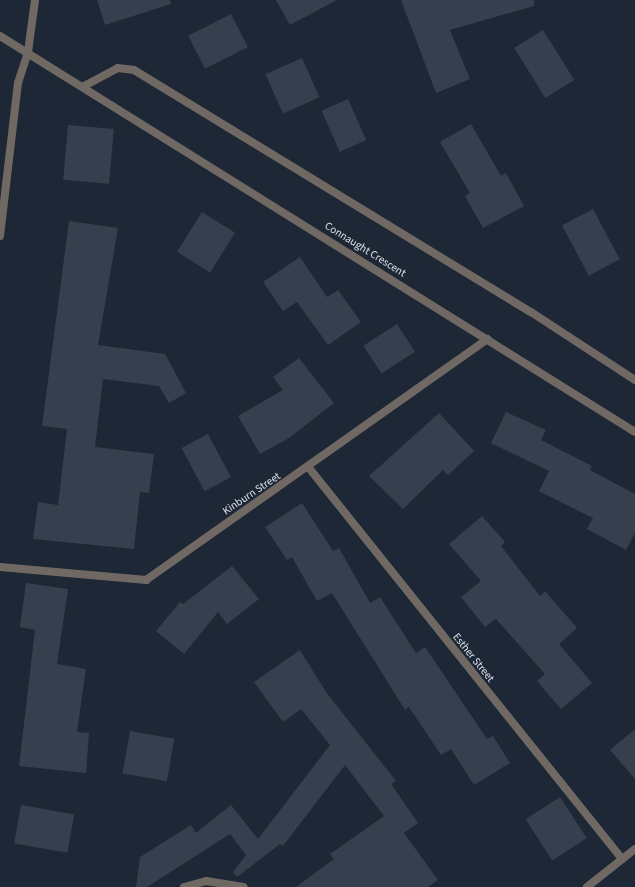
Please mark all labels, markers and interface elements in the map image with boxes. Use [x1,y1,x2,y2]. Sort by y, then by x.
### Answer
street label: Connaught Crescent [322,220,408,280]
street label: Kinburn Street [221,470,283,518]
street label: Esther Street [449,631,497,685]

